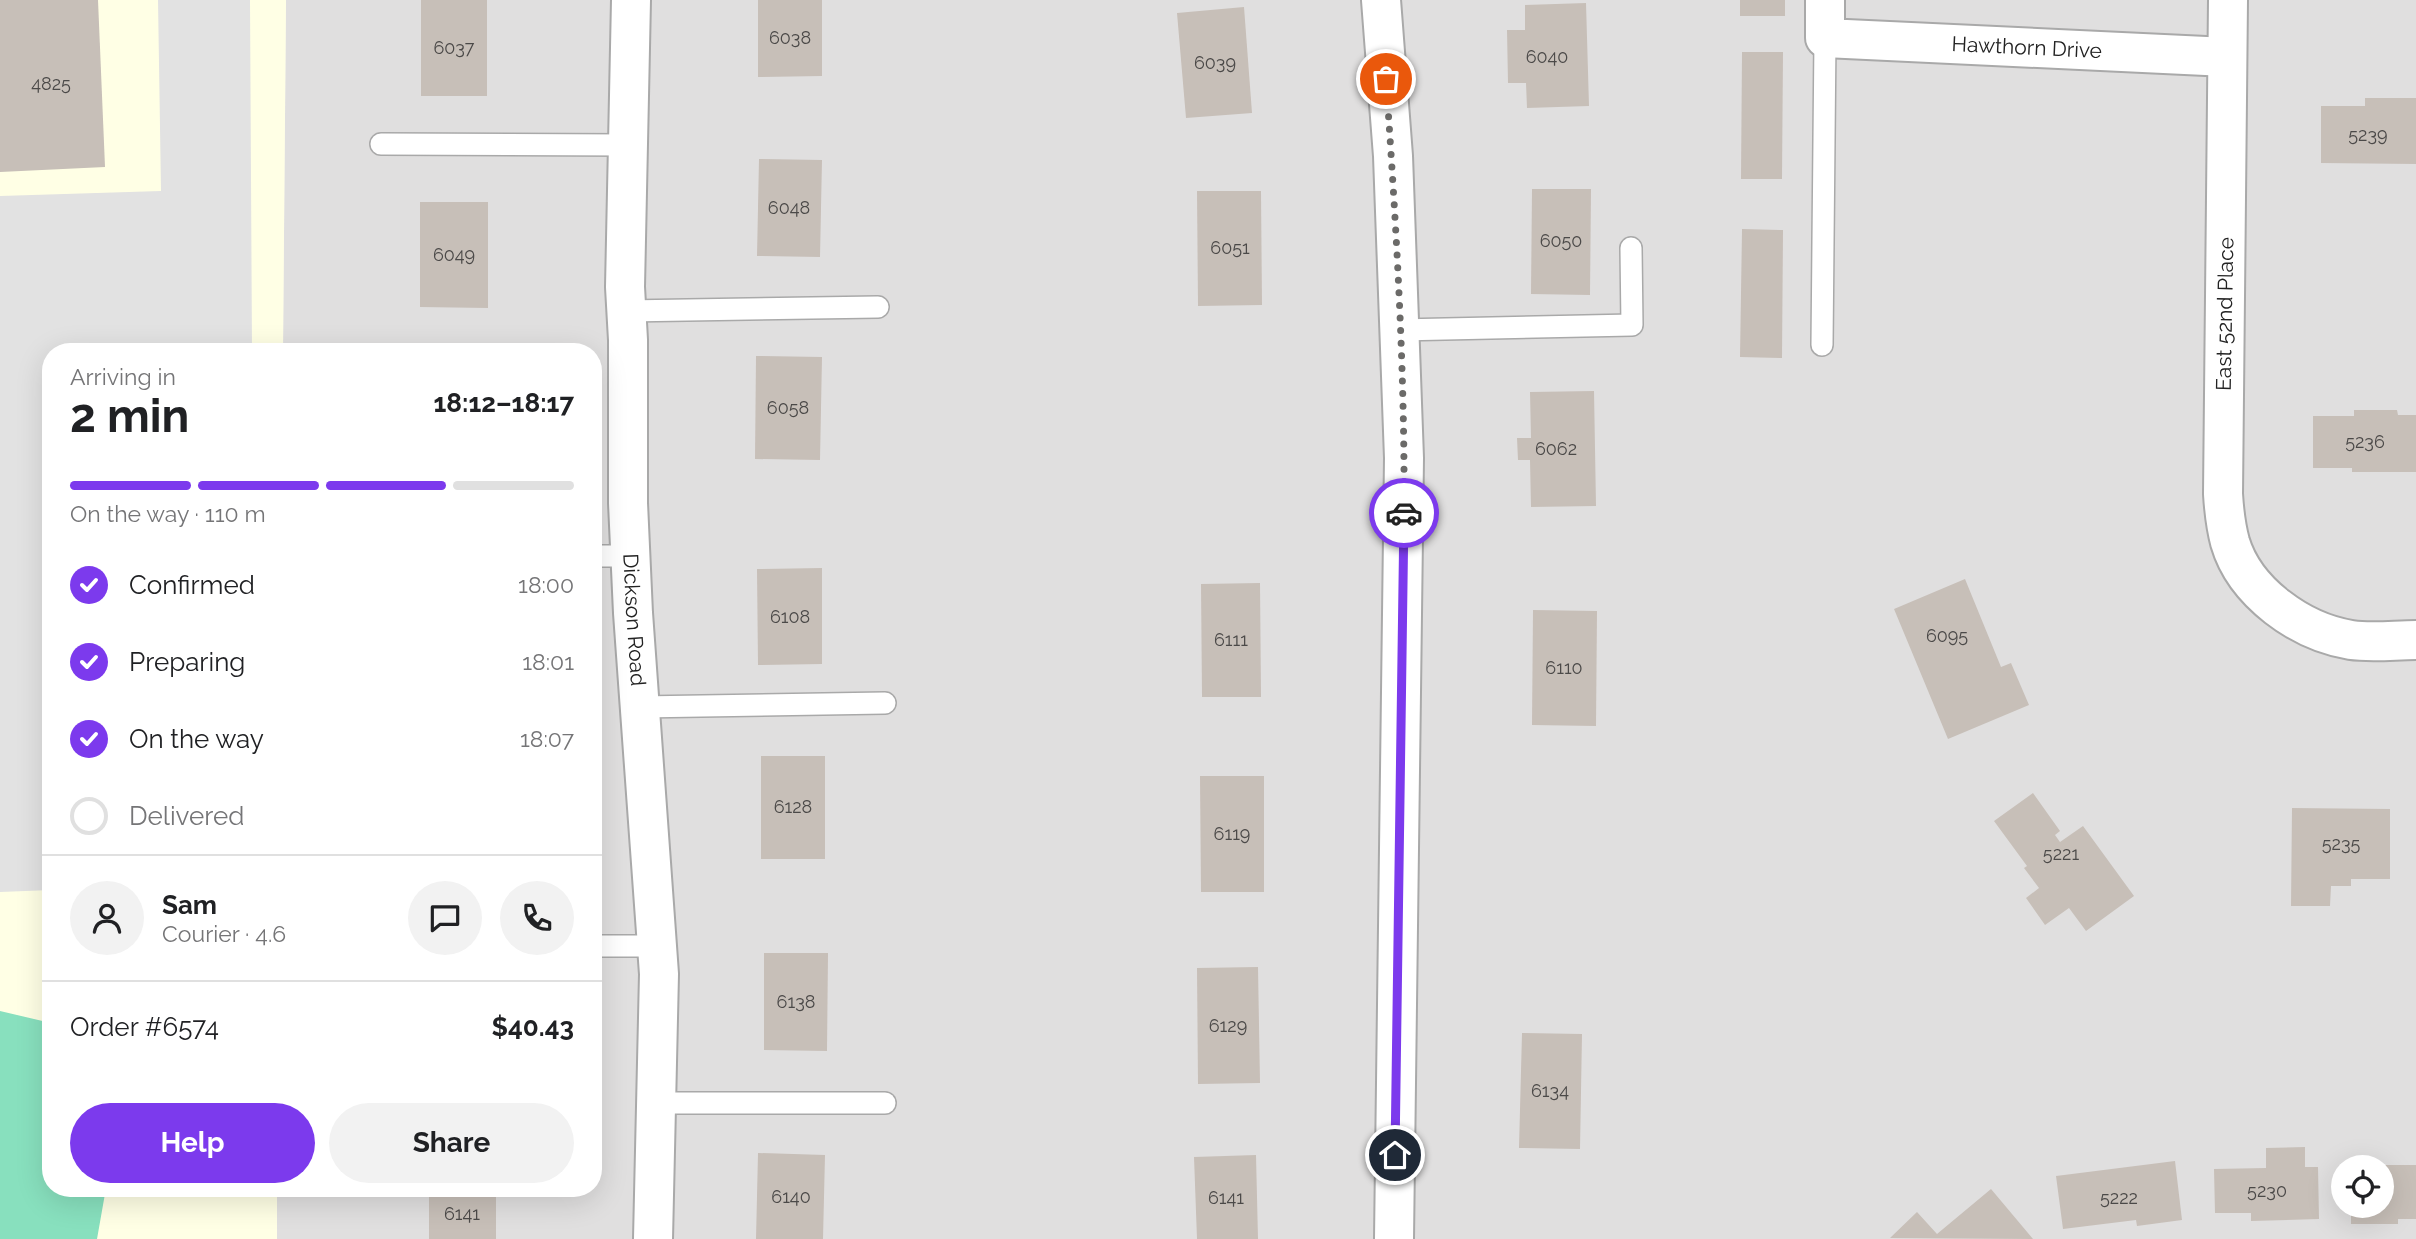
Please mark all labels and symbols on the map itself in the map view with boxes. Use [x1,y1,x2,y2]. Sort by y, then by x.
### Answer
house number: 6038 [769,27,811,48]
street label: Hawthorn Drive [1951,31,2103,63]
house number: 6037 [433,37,475,58]
house number: 6040 [1526,46,1568,67]
pin [1356,49,1416,109]
house number: 6039 [1194,52,1236,73]
house number: 4825 [31,73,71,94]
house number: 5239 [2348,124,2388,145]
house number: 6048 [768,197,810,218]
house number: 6050 [1540,230,1582,251]
house number: 6051 [1210,237,1250,258]
street label: East 52nd Place [2211,237,2238,391]
house number: 6049 [433,244,475,265]
house number: 6058 [767,397,809,418]
house number: 5236 [2345,431,2385,452]
house number: 6062 [1535,438,1577,459]
courier [1369,478,1439,548]
street label: Dickson Road [618,553,651,687]
house number: 6108 [770,606,810,627]
house number: 6095 [1926,625,1968,646]
house number: 6111 [1214,629,1248,650]
house number: 6110 [1545,657,1583,678]
house number: 6128 [774,796,812,817]
house number: 6119 [1214,823,1250,844]
house number: 5235 [2322,833,2360,854]
house number: 5221 [2043,843,2079,864]
house number: 6138 [777,991,815,1012]
house number: 6129 [1209,1015,1247,1036]
house number: 6134 [1531,1080,1569,1101]
pin [1365,1125,1425,1185]
house number: 5230 [2247,1180,2287,1201]
house number: 6140 [771,1186,811,1207]
house number: 6141 [1208,1187,1244,1208]
house number: 5222 [2100,1187,2138,1208]
house number: 6141 [444,1203,480,1224]

